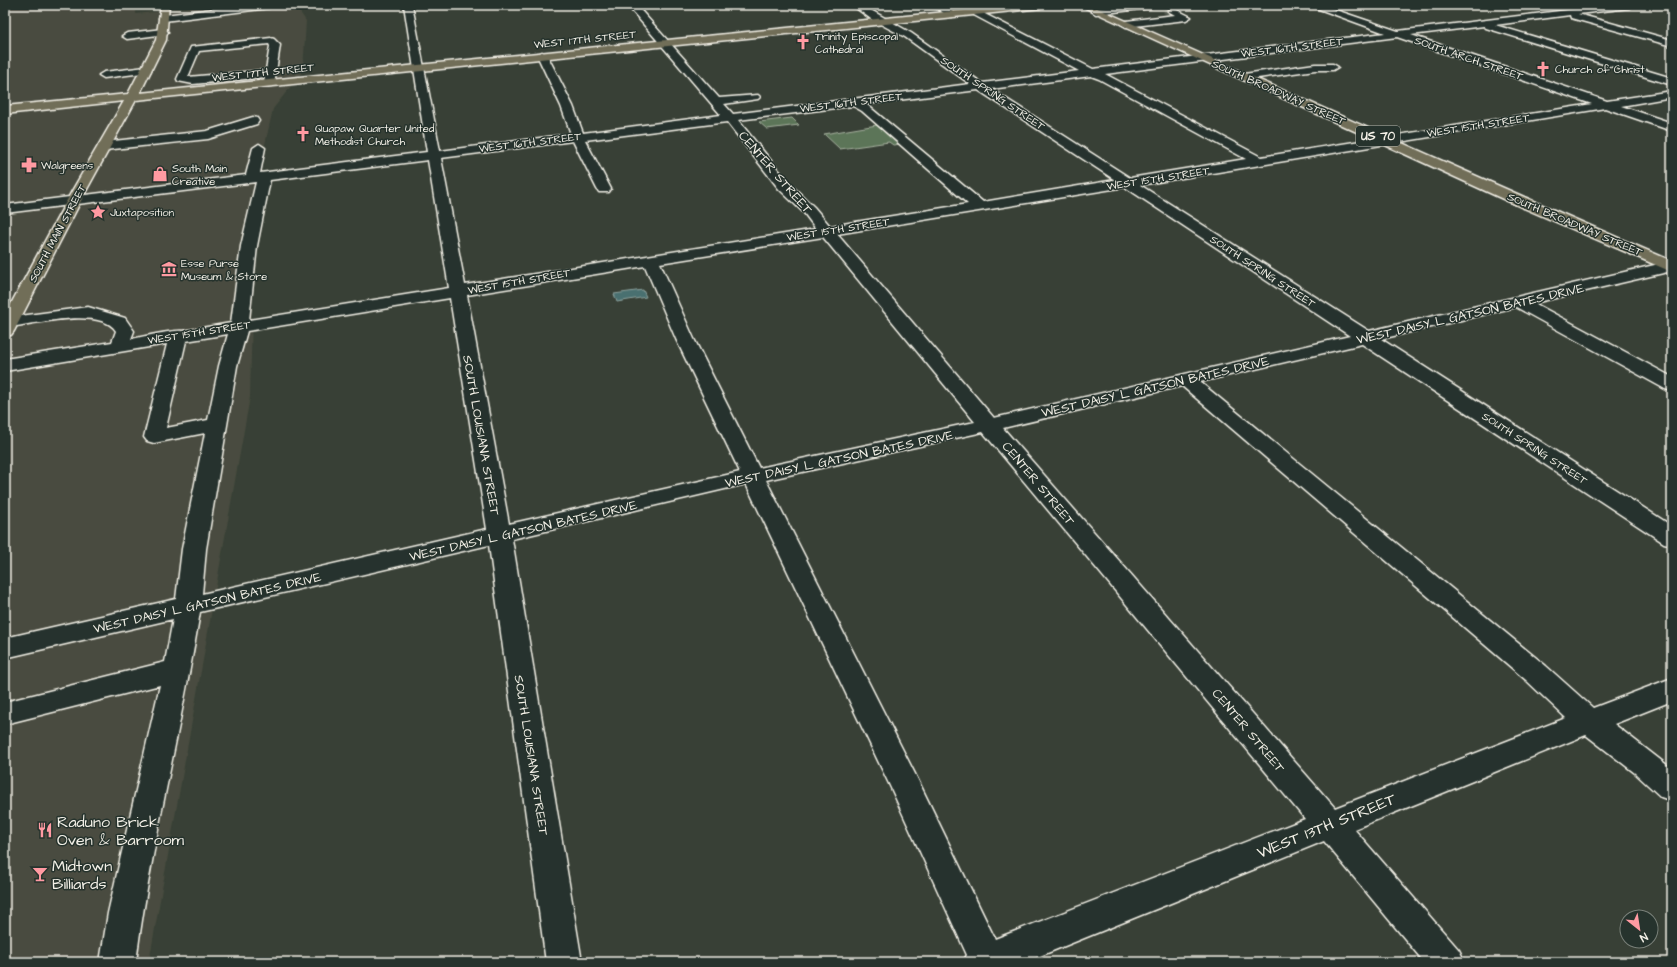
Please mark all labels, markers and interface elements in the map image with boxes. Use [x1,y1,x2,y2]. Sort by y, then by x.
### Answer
street label: WEST 17TH STREET [533,27,637,52]
place label: Trinity Episcopal Cathedral [815,29,898,57]
church icon: Trinity Episcopal Cathedral [794,33,812,51]
street label: SOUTH ARCH STREET [1413,33,1525,84]
street label: WEST 16TH STREET [1240,34,1344,61]
street label: SOUTH SPRING STREET [938,53,1048,134]
street label: SOUTH BROADWAY STREET [1209,56,1348,129]
street label: WEST 17TH STREET [211,60,315,85]
church icon: Church of Christ [1534,60,1552,78]
place label: Church of Christ [1555,62,1645,77]
street label: WEST 16TH STREET [799,89,903,116]
street label: WEST 15TH STREET [1426,110,1531,141]
place label: Quapaw Quarter United Methodist Church [315,121,435,149]
church icon: Quapaw Quarter United Methodist Church [294,125,312,143]
road number: US 70 [1356,126,1400,146]
street label: CENTER STREET [734,127,817,219]
street label: WEST 16TH STREET [478,129,582,156]
pharmacy icon: Walgreens [20,156,38,174]
place label: Walgreens [41,158,94,174]
place label: South Main Creative [172,161,228,189]
street label: WEST 15TH STREET [1106,163,1211,194]
shop icon: South Main Creative [151,165,169,183]
street label: SOUTH MAIN STREET [25,181,90,285]
street label: SOUTH BROADWAY STREET [1505,189,1645,260]
place icon: Juxtaposition [89,203,107,221]
place label: Juxtaposition [110,205,174,220]
street label: WEST 15TH STREET [786,214,891,245]
street label: SOUTH SPRING STREET [1207,232,1318,311]
place label: Esse Purse Museum & Store [181,256,267,284]
museum icon: Esse Purse Museum & Store [160,260,178,278]
street label: WEST 15TH STREET [467,265,572,298]
street label: WEST DAISY L GATSON BATES DRIVE [1355,279,1586,349]
street label: WEST 15TH STREET [147,317,252,348]
street label: WEST DAISY L GATSON BATES DRIVE [1040,352,1271,422]
street label: SOUTH LOUISIANA STREET [458,354,504,517]
street label: SOUTH SPRING STREET [1479,409,1590,488]
street label: WEST DAISY L GATSON BATES DRIVE [723,426,955,492]
street label: CENTER STREET [998,438,1079,530]
street label: WEST DAISY L GATSON BATES DRIVE [408,496,639,566]
street label: WEST DAISY L GATSON BATES DRIVE [92,568,323,638]
street label: SOUTH LOUISIANA STREET [509,674,553,837]
street label: CENTER STREET [1208,685,1289,777]
street label: WEST 13TH STREET [1254,788,1399,864]
place label: Raduno Brick Oven & Barroom [57,811,184,851]
restaurant icon: Raduno Brick Oven & Barroom [36,821,54,839]
place label: Midtown Billiards [52,855,112,895]
bar icon: Midtown Billiards [31,865,49,883]
north arrow [1619,909,1659,949]
text: N [1637,929,1650,945]

